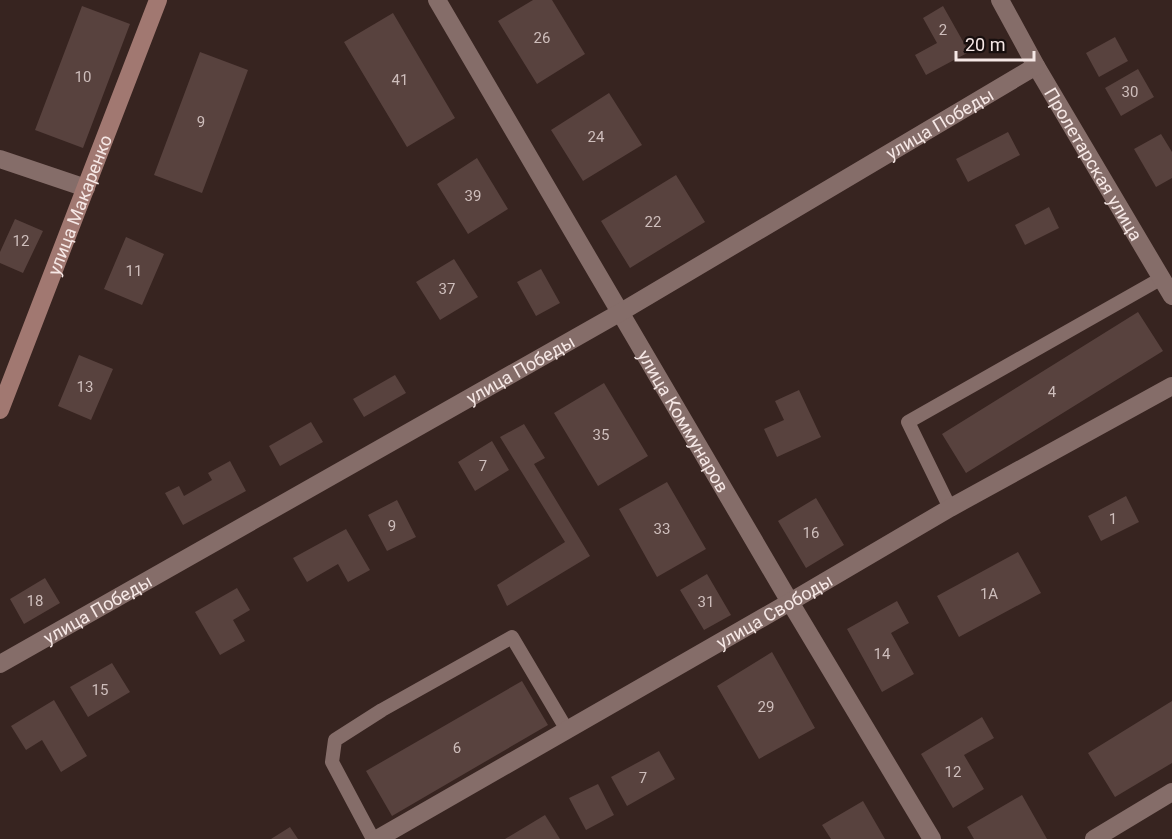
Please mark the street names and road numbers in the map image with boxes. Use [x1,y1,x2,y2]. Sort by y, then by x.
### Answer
street label: улица Победы [882,83,997,163]
street label: Пролетарская улица [1041,84,1147,244]
street label: улица Макаренко [43,132,116,278]
street label: улица Победы [462,330,578,408]
street label: улица Коммунаров [634,346,734,496]
street label: улица Свободы [712,569,836,653]
street label: улица Победы [39,570,155,648]

